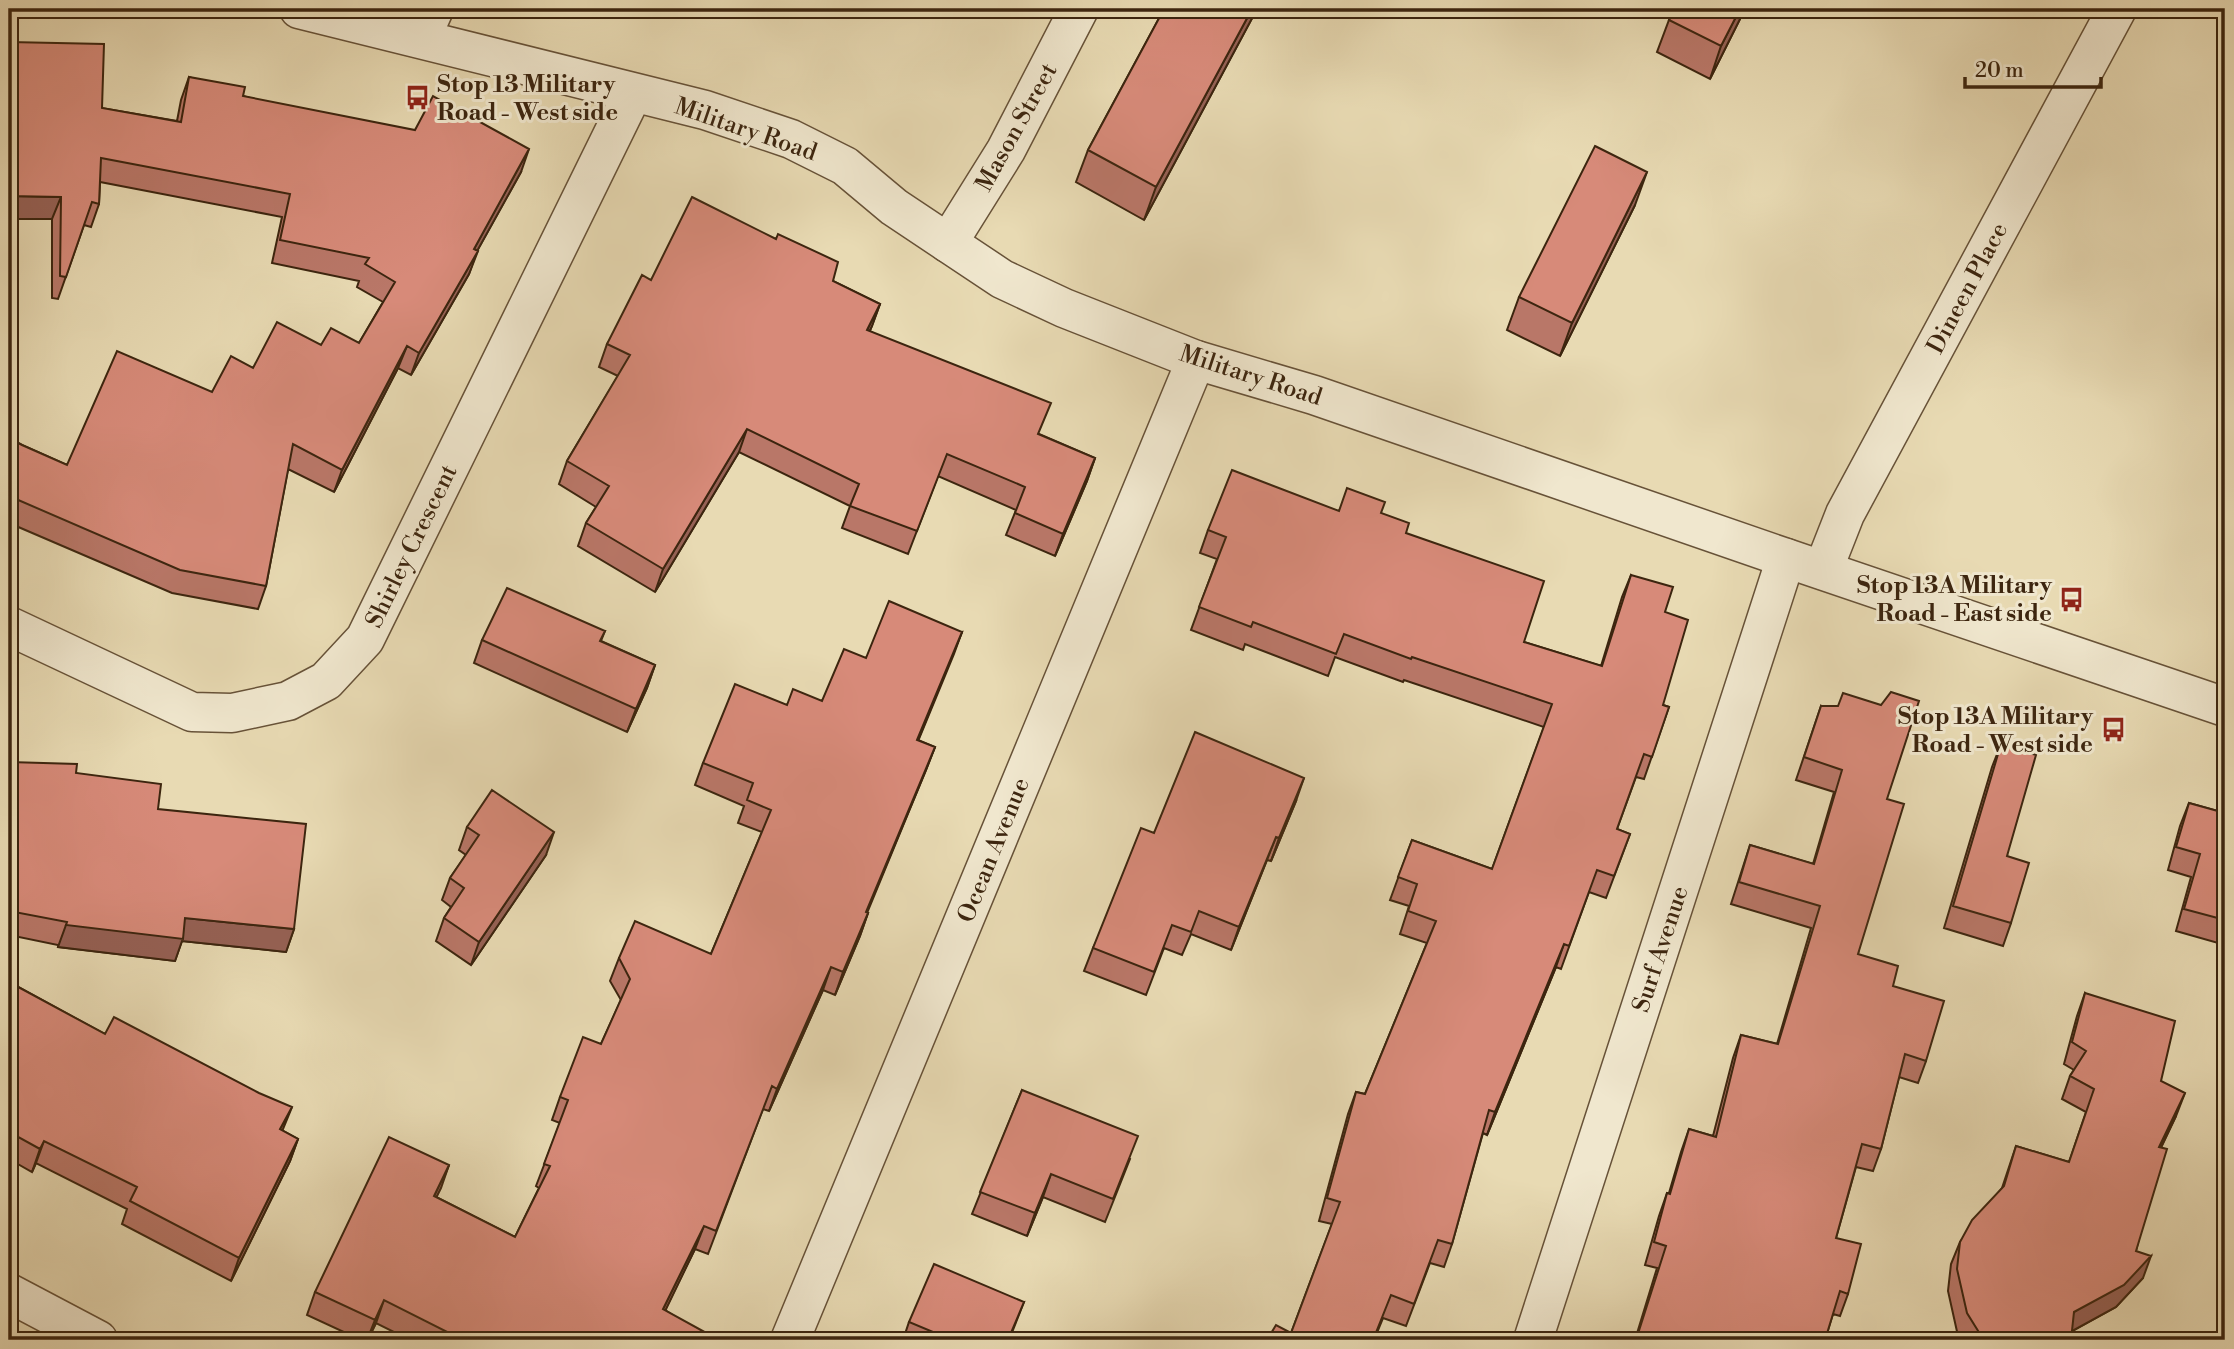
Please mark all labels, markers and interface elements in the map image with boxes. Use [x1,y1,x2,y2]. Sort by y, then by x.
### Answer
scale bar [1965,46,2101,90]
street label: Mason Street [969,58,1065,197]
text: 20 m [1975,58,2024,84]
place label: Stop 13 Military Road - West side [437,70,618,128]
bus stop icon: Stop 13 Military Road - West side [403,84,431,112]
street label: Military Road [671,92,821,168]
street label: Dineen Place [1921,218,2015,359]
street label: Military Road [1175,339,1326,413]
street label: Shirley Crescent [359,459,465,633]
place label: Stop 13A Military Road - East side [1857,571,2053,629]
bus stop icon: Stop 13A Military Road - East side [2058,585,2086,613]
place label: Stop 13A Military Road - West side [1898,702,2094,760]
bus stop icon: Stop 13A Military Road - West side [2099,716,2127,744]
street label: Ocean Avenue [951,774,1037,927]
street label: Surf Avenue [1626,882,1695,1016]

